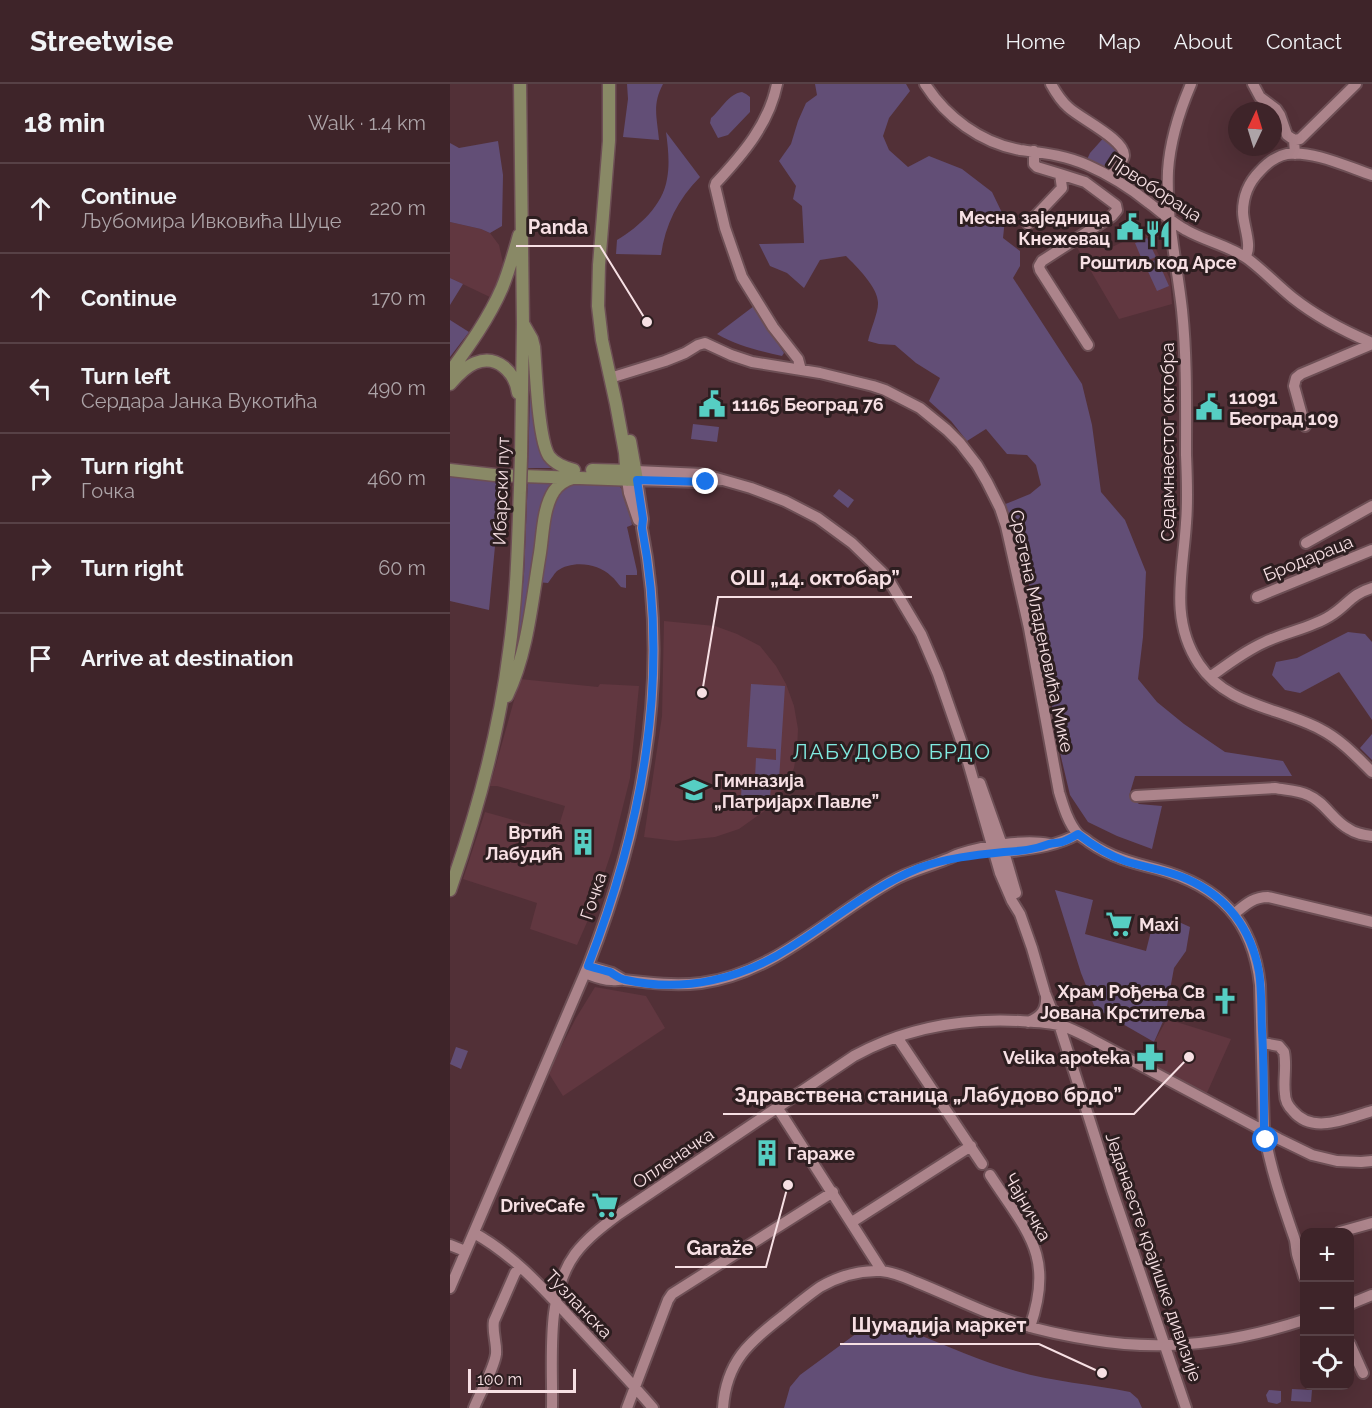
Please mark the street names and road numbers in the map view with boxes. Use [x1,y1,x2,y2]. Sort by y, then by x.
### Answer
street label: Првобораца [1104,150,1206,226]
street label: Седамнаестог октобра [1157,343,1178,541]
street label: Ибарски пут [489,436,513,546]
street label: Сретена Младеновића Мике [1006,508,1078,755]
street label: Бродараца [1260,530,1356,586]
street label: Гочка [576,870,610,922]
street label: Опленачка [628,1123,718,1193]
street label: Једанаесте крајишке дивизије [1101,1130,1207,1385]
street label: Чајничка [1000,1169,1056,1245]
street label: Тузланска [541,1265,617,1343]

